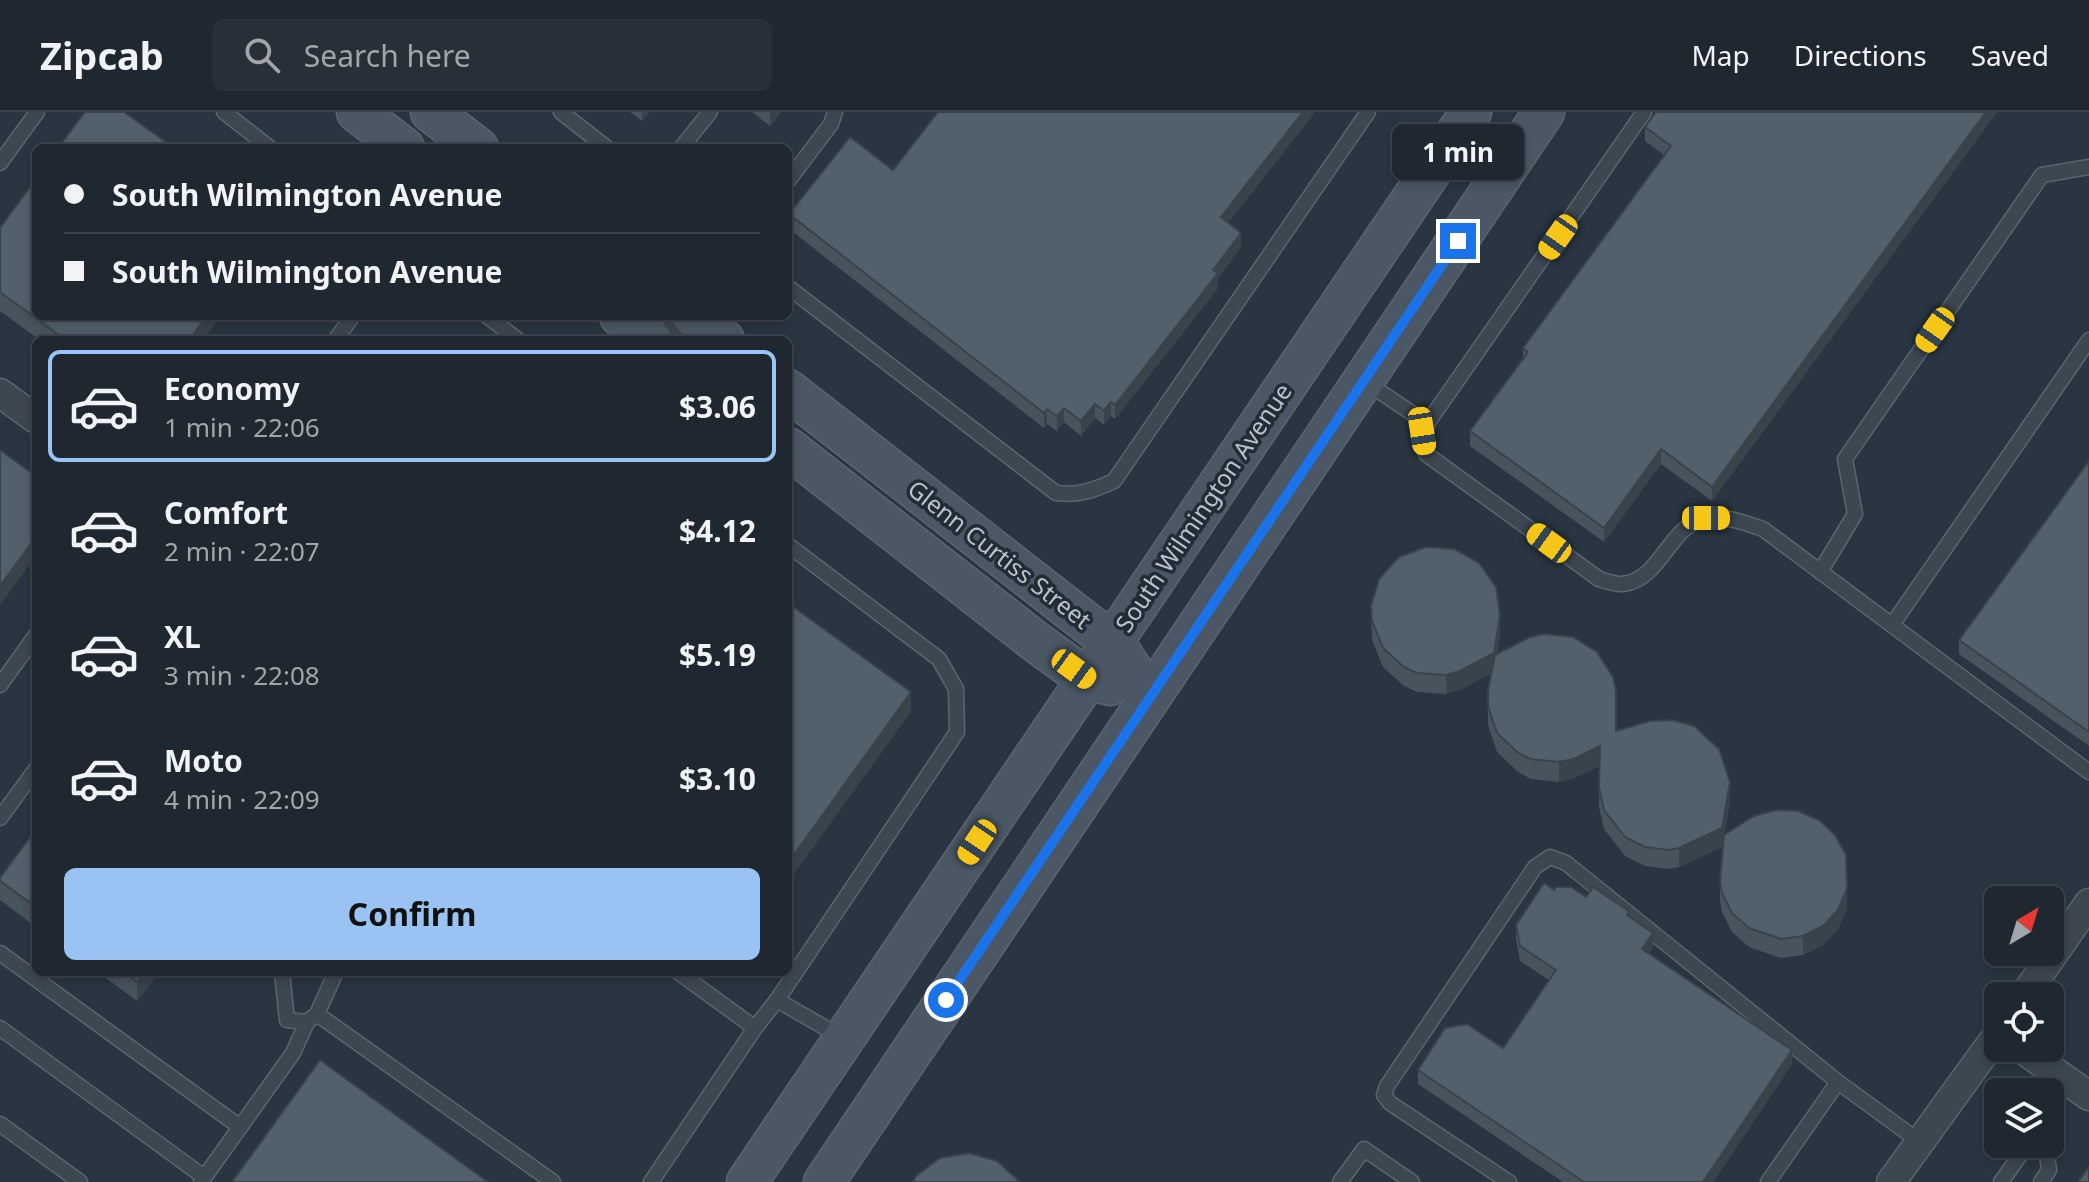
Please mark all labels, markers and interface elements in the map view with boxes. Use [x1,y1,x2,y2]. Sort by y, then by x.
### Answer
search box [212,19,772,91]
text: Zipcab [40,29,164,81]
icon: search [240,33,284,77]
text: Search here [304,35,471,76]
text: Map [1691,36,1750,74]
text: Directions [1794,36,1927,74]
text: Saved [1971,36,2049,74]
callout: 1 min [1392,125,1524,181]
text: 1 min [1422,134,1494,170]
text: South Wilmington Avenue [112,174,502,215]
car [1534,210,1582,264]
route end [1440,223,1476,259]
text: South Wilmington Avenue [112,251,502,292]
car [1911,303,1959,357]
text: Economy [164,368,300,409]
icon: car [68,370,140,442]
street label: South Wilmington Avenue [1107,376,1299,638]
text: $3.06 [679,386,756,427]
car [1406,405,1438,457]
text: 1 min · 22:06 [164,409,320,445]
street label: Glenn Curtiss Street [901,472,1099,636]
text: Comfort [164,492,288,533]
icon: car [68,494,140,566]
car [1682,506,1730,530]
text: $4.12 [679,510,756,551]
car [1523,519,1575,567]
text: 2 min · 22:07 [164,533,320,569]
text: XL [164,616,201,657]
icon: car [68,618,140,690]
text: $5.19 [679,634,756,675]
car [1048,645,1100,693]
text: 3 min · 22:08 [164,657,320,693]
text: Moto [164,740,243,781]
icon: car [68,742,140,814]
text: $3.10 [679,758,756,799]
text: 4 min · 22:09 [164,781,320,817]
car [954,815,1000,869]
button: Confirm [64,868,760,960]
north arrow [1984,886,2064,966]
map controls [1984,886,2064,1158]
route start [928,982,964,1018]
button: locate [1984,982,2064,1062]
button: layers [1984,1078,2064,1158]

